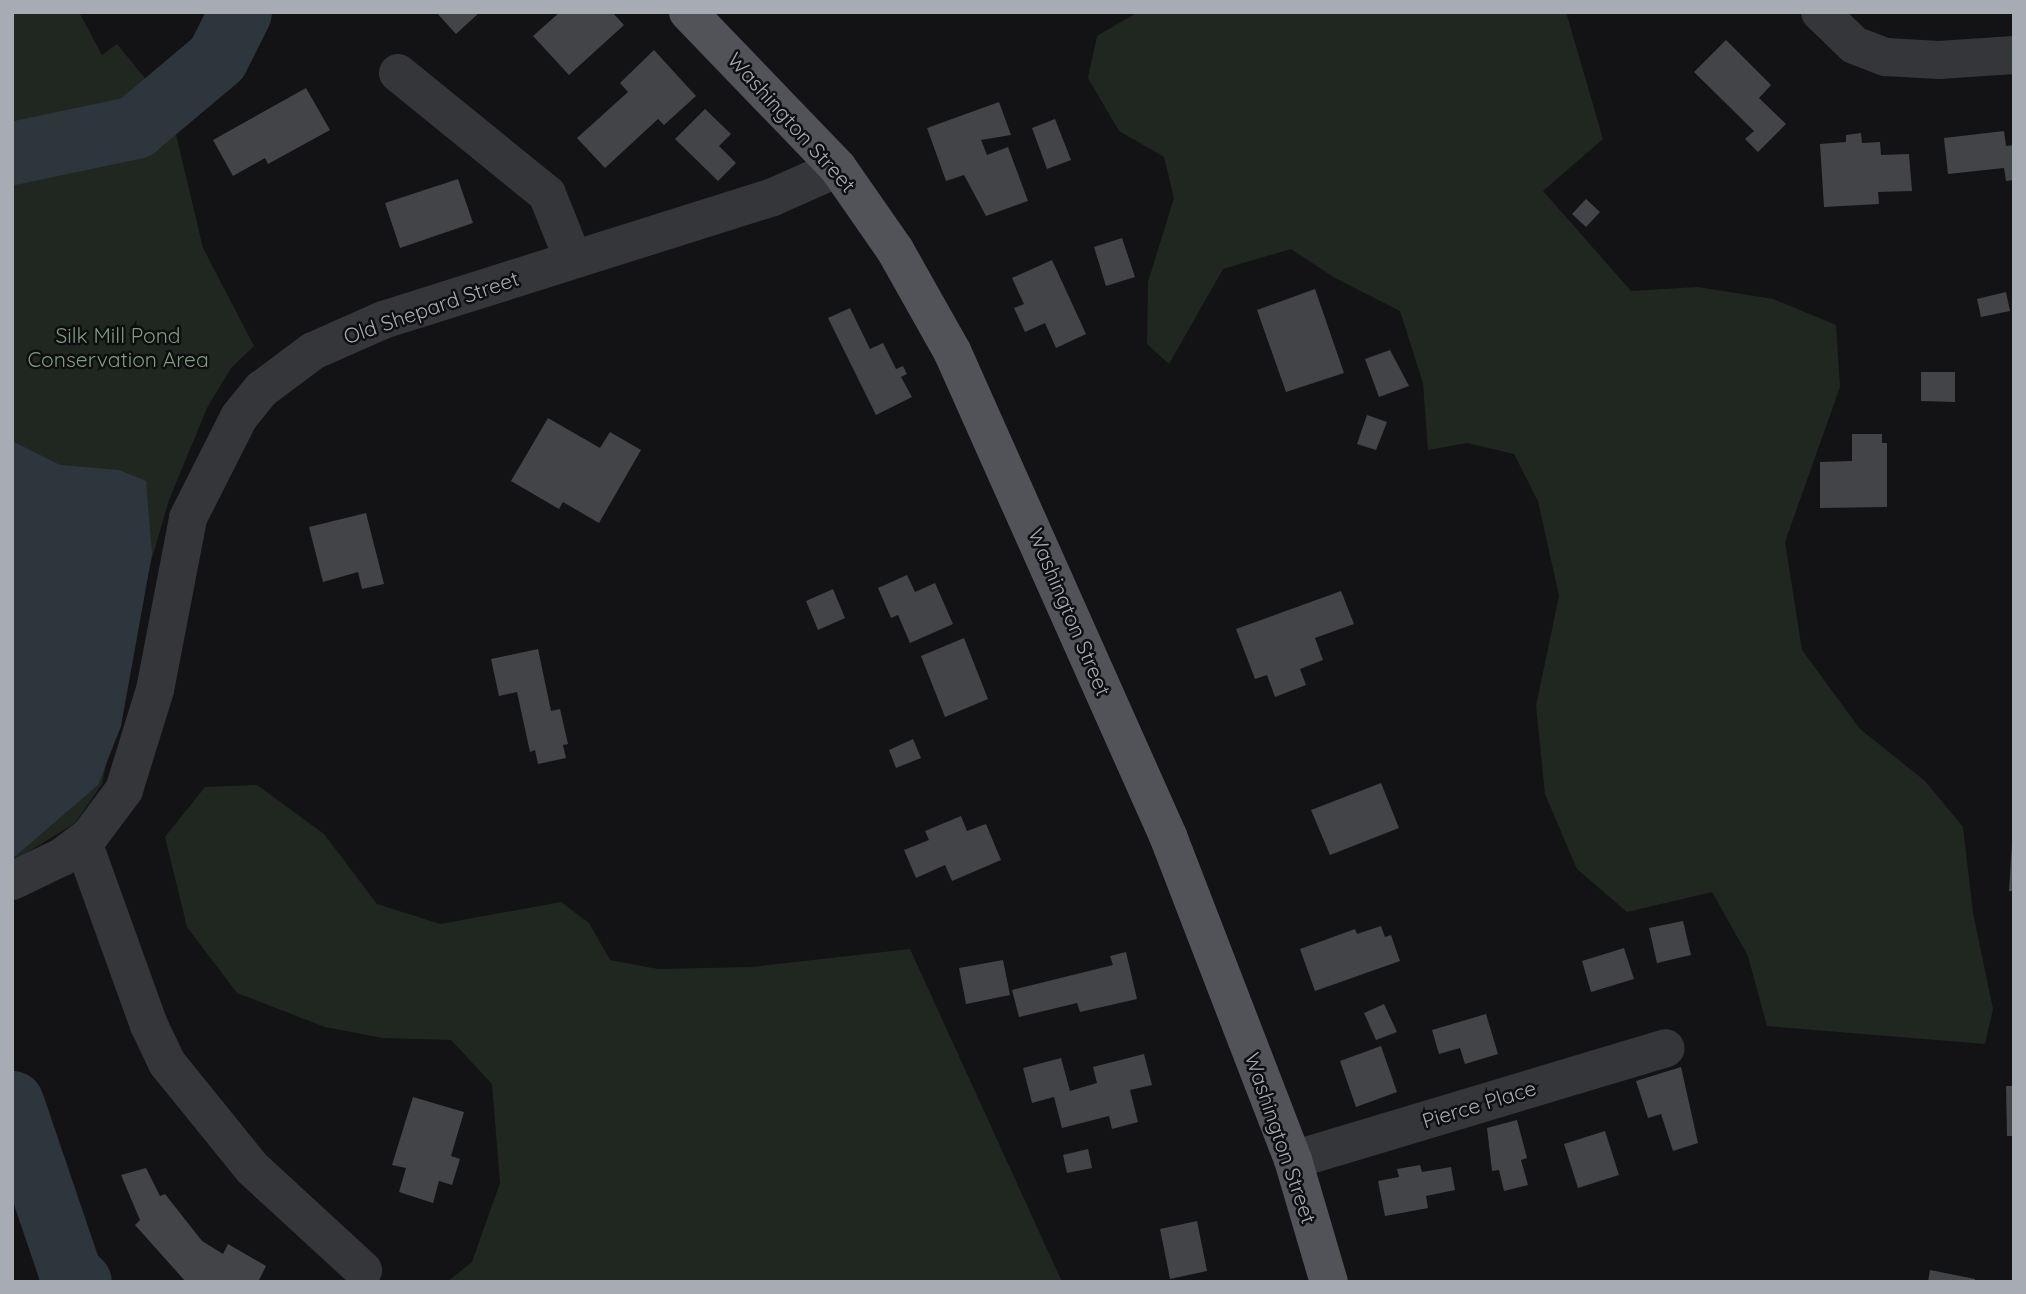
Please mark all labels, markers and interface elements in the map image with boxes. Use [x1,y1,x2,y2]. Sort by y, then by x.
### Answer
street label: Washington Street [723,47,861,197]
street label: Old Shepard Street [340,265,522,349]
park label: Silk Mill Pond Conservation Area [27,322,209,372]
street label: Washington Street [1023,525,1117,699]
street label: Washington Street [1240,1049,1322,1227]
street label: Pierce Place [1419,1075,1539,1133]

